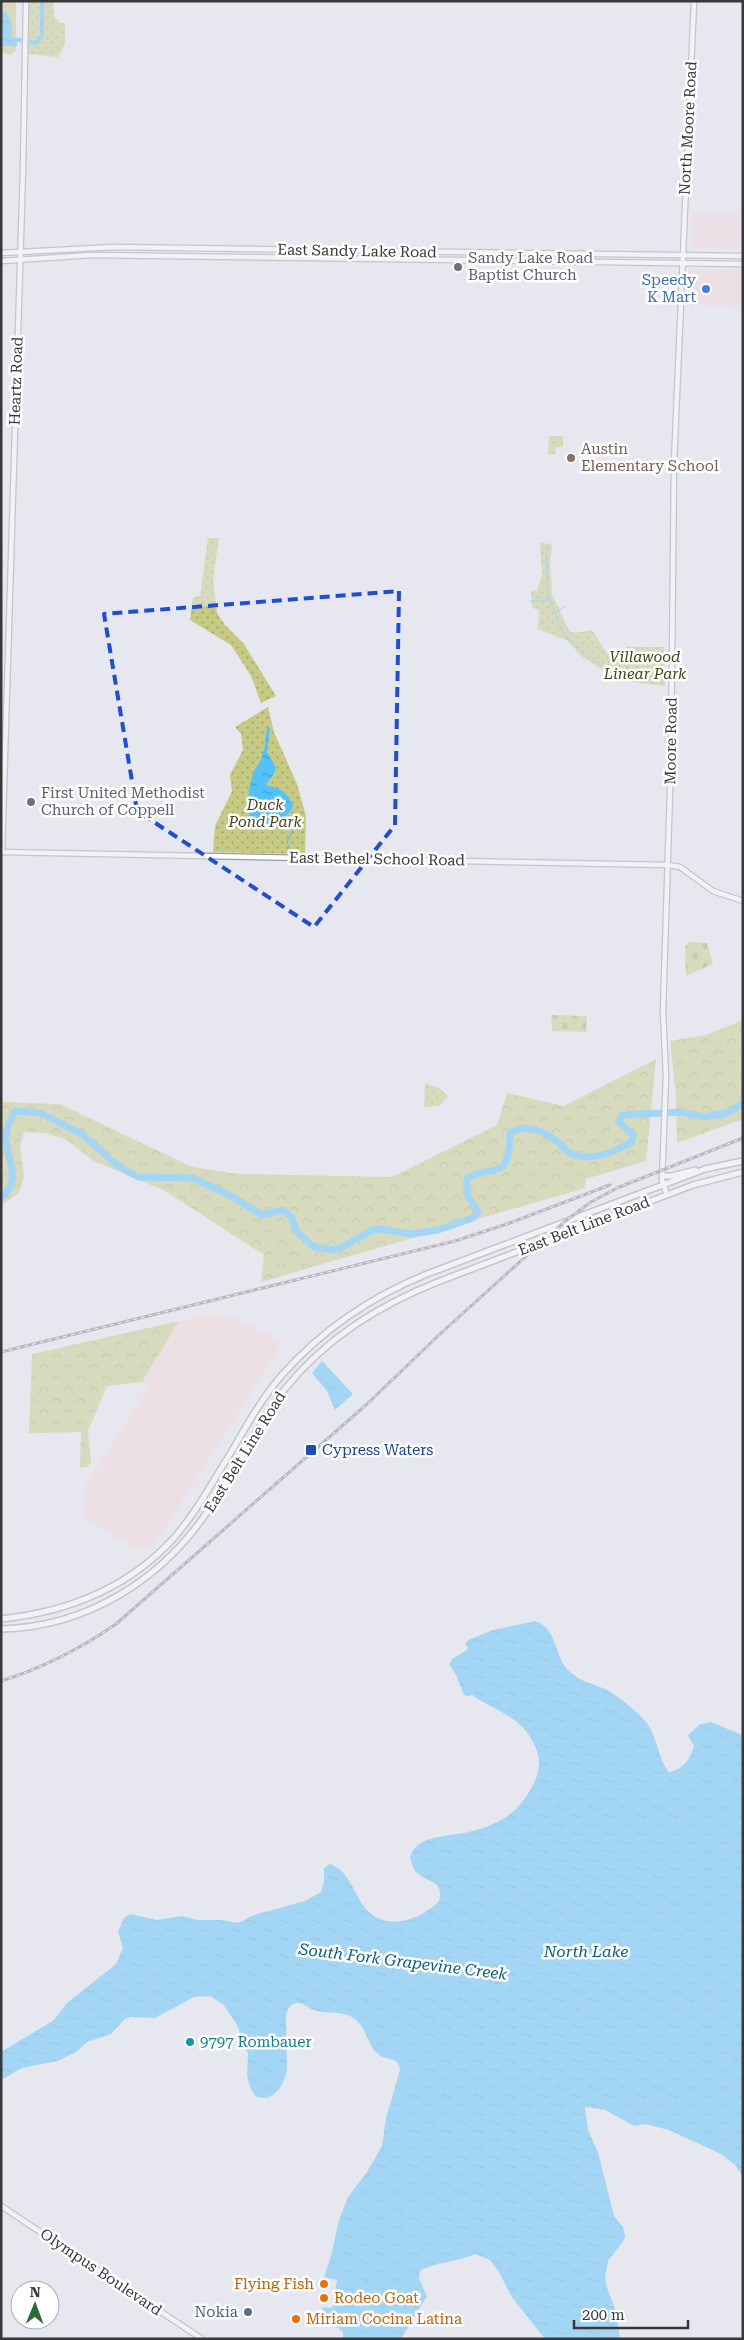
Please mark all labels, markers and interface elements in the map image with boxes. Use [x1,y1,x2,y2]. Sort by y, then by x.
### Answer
street label: North Moore Road [676,60,701,195]
street label: East Sandy Lake Road [277,241,437,261]
place label: Sandy Lake Road Baptist Church [468,249,593,284]
marker: Sandy Lake Road Baptist Church [452,261,464,273]
place label: Speedy K Mart [642,271,696,306]
marker: Speedy K Mart [700,283,712,295]
street label: Heartz Road [5,336,27,426]
place label: Austin Elementary School [581,440,719,475]
marker: Austin Elementary School [565,452,577,464]
park label: Villawood Linear Park [603,648,687,683]
street label: Moore Road [661,697,681,785]
place label: First United Methodist Church of Coppell [41,784,205,819]
marker: First United Methodist Church of Coppell [25,796,37,808]
park label: Duck Pond Park [227,796,302,831]
street label: East Bethel School Road [289,848,465,870]
street label: East Belt Line Road [516,1193,653,1259]
street label: East Belt Line Road [200,1388,290,1516]
place label: Cypress Waters [322,1441,434,1459]
marker: Cypress Waters [304,1443,318,1457]
water label: South Fork Grapevine Creek [297,1939,508,1984]
water label: North Lake [543,1942,628,1961]
place label: 9797 Rombauer [200,2033,312,2051]
marker: 9797 Rombauer [184,2036,196,2048]
street label: Olympus Boulevard [37,2225,166,2320]
place label: Flying Fish [234,2275,314,2293]
marker: Flying Fish [318,2278,330,2290]
north arrow [10,2280,60,2330]
text: N [30,2284,41,2300]
place label: Rodeo Goat [334,2289,419,2307]
marker: Rodeo Goat [318,2292,330,2304]
scale bar [574,2298,688,2330]
place label: Nokia [195,2303,238,2321]
marker: Nokia [242,2306,254,2318]
text: 200 m [582,2306,625,2324]
place label: Miriam Cocina Latina [306,2310,462,2328]
marker: Miriam Cocina Latina [290,2313,302,2325]

